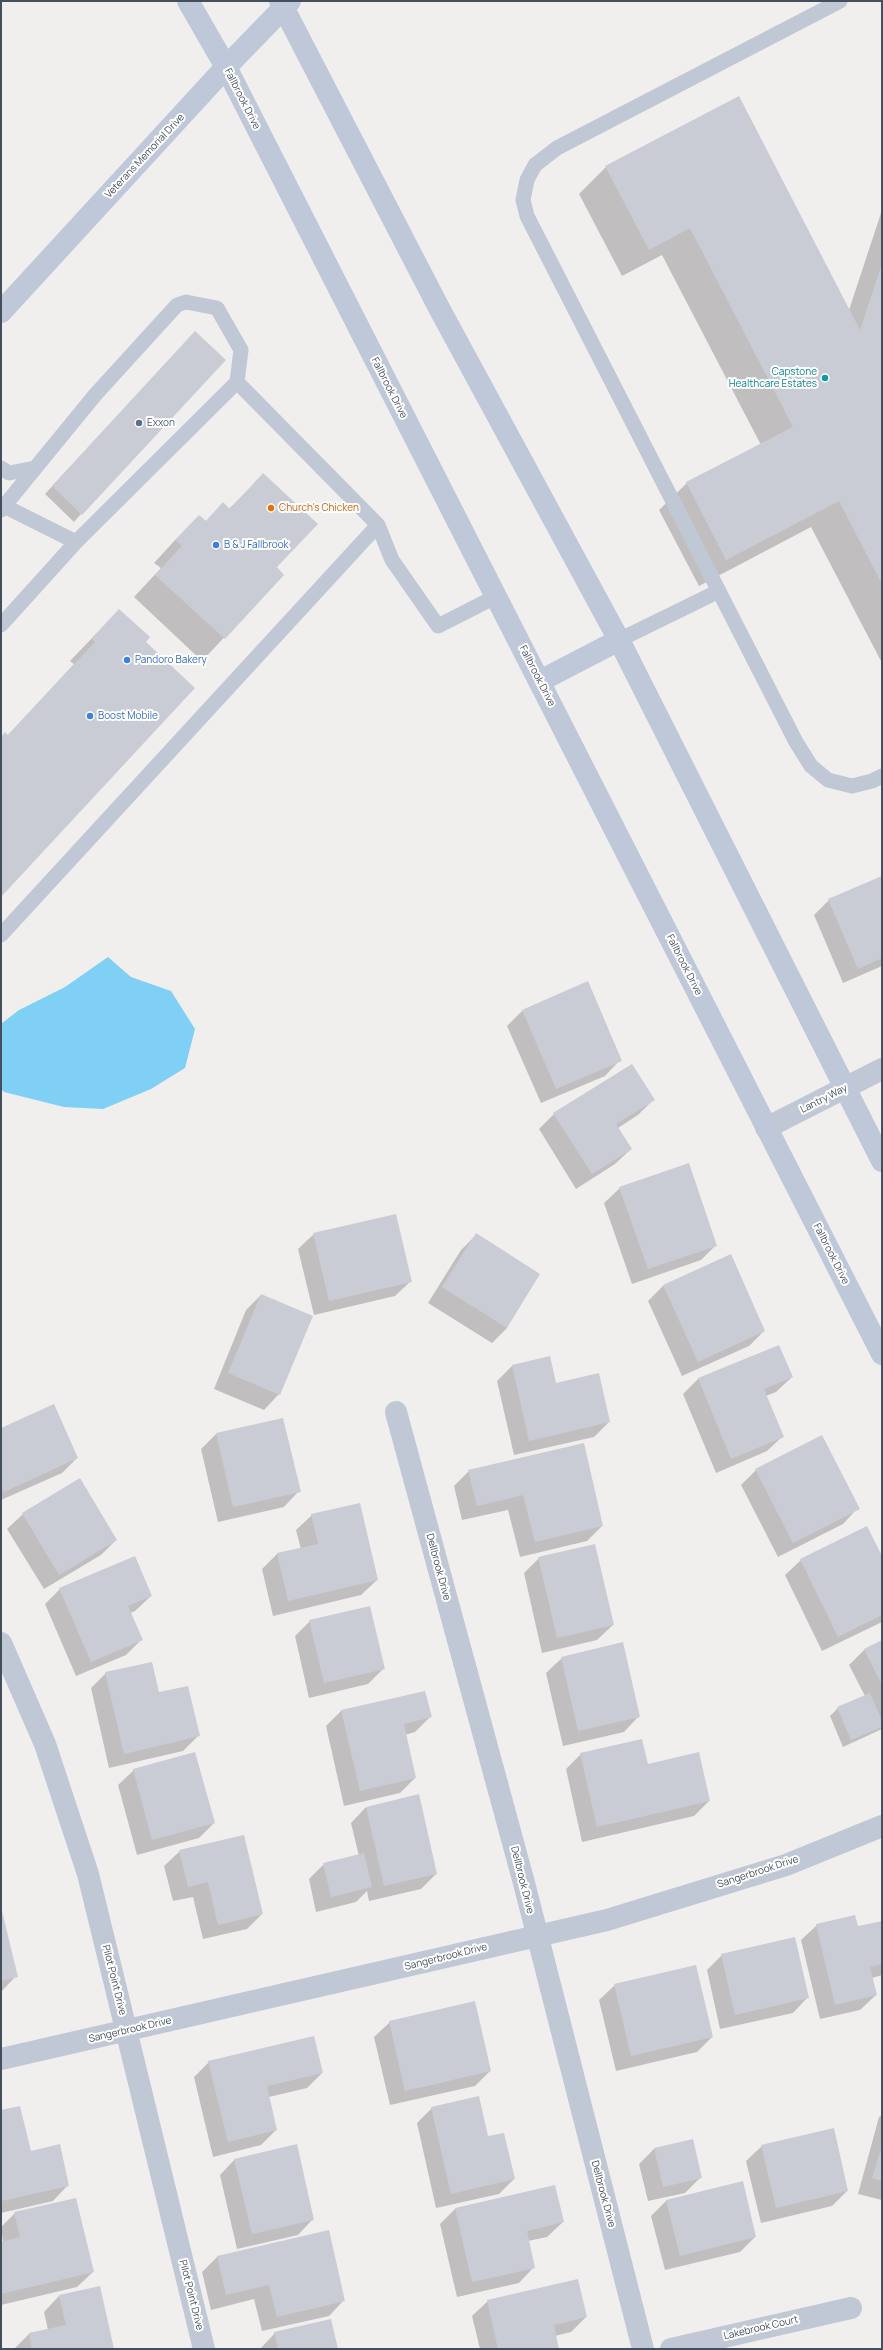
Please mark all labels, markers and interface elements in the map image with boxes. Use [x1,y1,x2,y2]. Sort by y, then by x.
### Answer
street label: Fallbrook Drive [222,67,262,131]
street label: Veterans Memorial Drive [103,111,187,201]
street label: Fallbrook Drive [369,356,409,420]
place label: Capstone Healthcare Estates [729,366,817,390]
marker: Capstone Healthcare Estates [820,373,830,383]
place label: Exxon [147,417,175,429]
marker: Exxon [134,418,144,428]
place label: Church's Chicken [279,502,359,514]
marker: Church's Chicken [266,503,276,513]
place label: B & J Fallbrook [224,539,289,551]
marker: B & J Fallbrook [211,540,221,550]
street label: Fallbrook Drive [517,644,557,708]
place label: Pandoro Bakery [135,654,207,666]
marker: Pandoro Bakery [122,655,132,665]
place label: Boost Mobile [98,710,158,722]
marker: Boost Mobile [85,711,95,721]
street label: Fallbrook Drive [664,933,704,997]
street label: Lantry Way [799,1082,849,1116]
street label: Fallbrook Drive [811,1222,851,1286]
street label: Dellbrook Drive [423,1532,453,1602]
street label: Dellbrook Drive [508,1845,536,1915]
street label: Sangerbrook Drive [716,1853,800,1891]
street label: Sangerbrook Drive [403,1941,489,1973]
street label: Pilot Point Drive [99,1944,129,2016]
street label: Sangerbrook Drive [87,2015,173,2045]
street label: Dellbrook Drive [588,2159,618,2229]
street label: Pilot Point Drive [176,2259,206,2331]
street label: Lakebrook Court [723,2314,799,2342]

